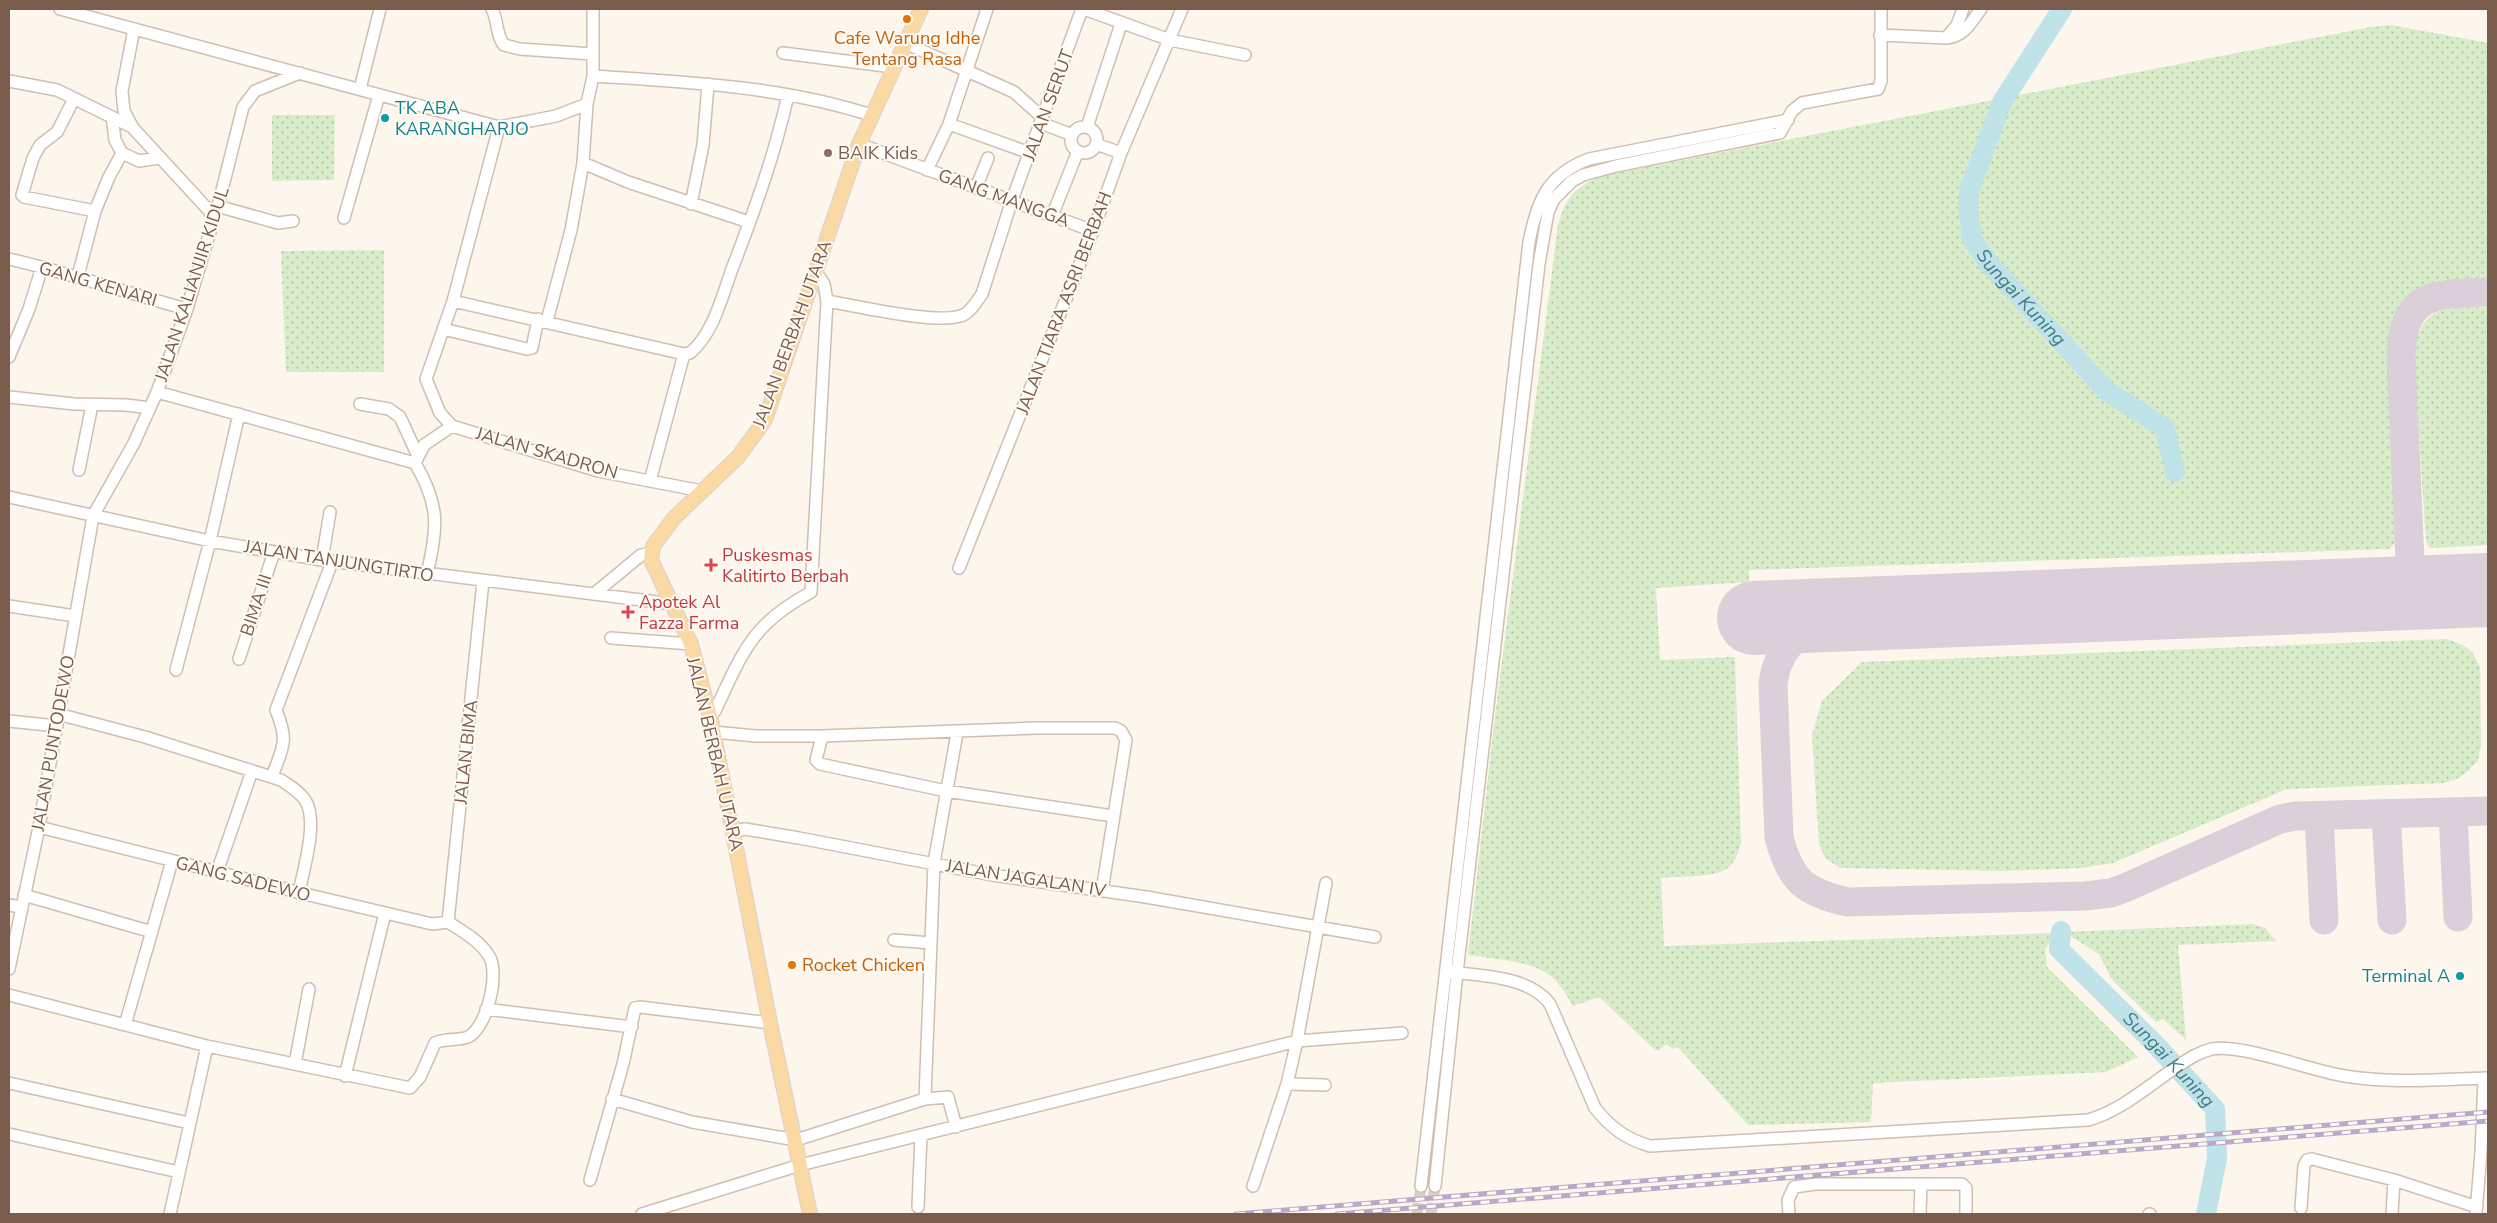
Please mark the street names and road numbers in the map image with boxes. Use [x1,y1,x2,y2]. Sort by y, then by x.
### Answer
street label: JALAN SERUT [1016,46,1079,165]
street label: GANG MANGGA [935,163,1073,233]
street label: JALAN KALIANJIR KIDUL [149,183,235,385]
street label: JALAN TIARA ASRI BERBAH [1010,188,1118,419]
street label: JALAN BERBAH UTARA [746,237,837,432]
street label: GANG KENARI [36,256,160,312]
street label: JALAN SKADRON [472,421,621,485]
street label: JALAN TANJUNGTIRTO [242,534,435,588]
street label: BIMA III [235,571,277,639]
street label: JALAN PUNTODEWO [26,653,80,834]
street label: JALAN BERBAH UTARA [681,654,749,853]
street label: JALAN BIMA [448,699,483,806]
street label: GANG SADEWO [173,851,313,907]
street label: JALAN JAGALAN IV [943,853,1108,903]

